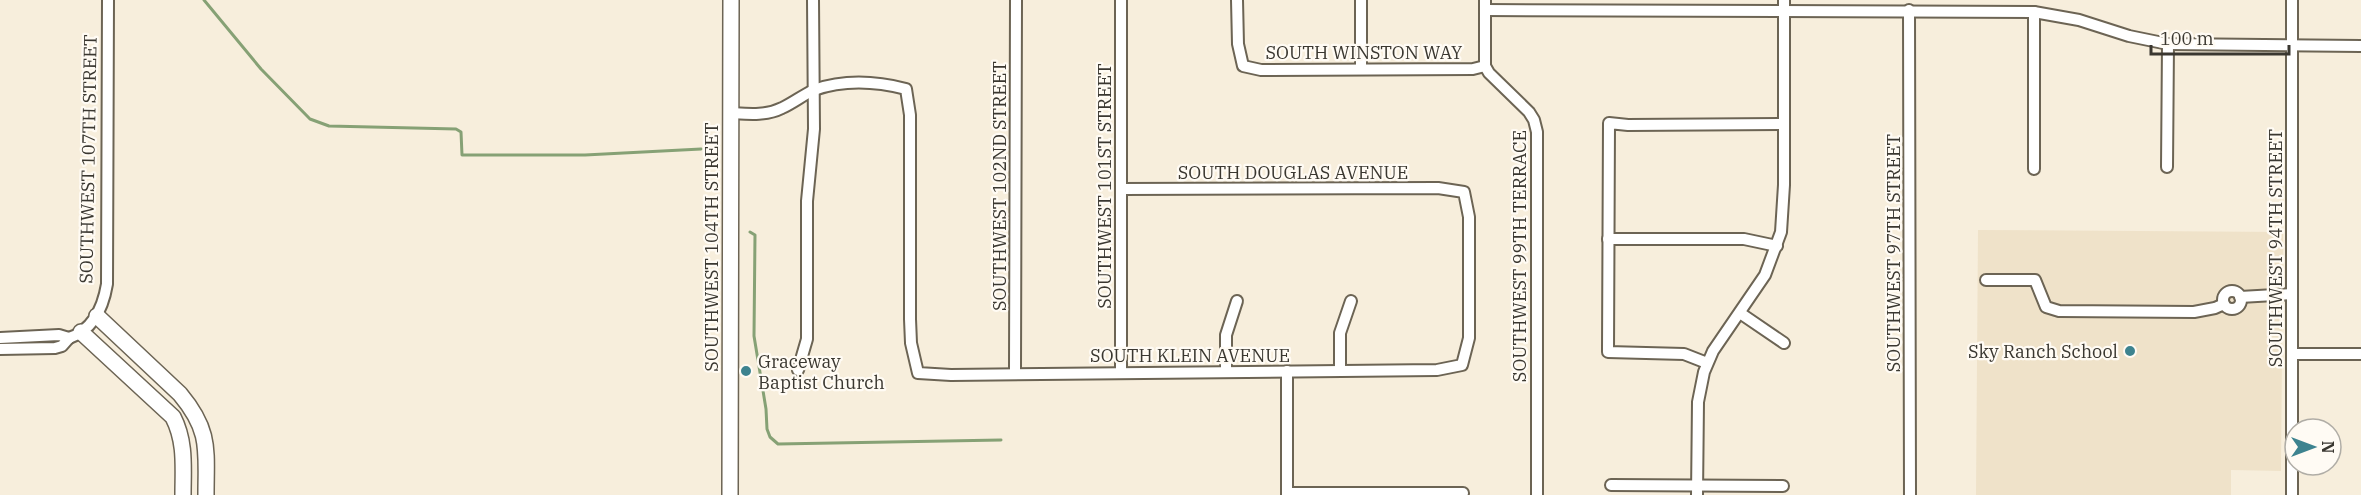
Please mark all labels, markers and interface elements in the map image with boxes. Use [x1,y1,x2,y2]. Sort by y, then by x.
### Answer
scale bar [2151,18,2289,56]
text: 100 m [2160,27,2214,50]
street label: SOUTHWEST 107TH STREET [74,34,102,284]
street label: SOUTH WINSTON WAY [1265,41,1463,64]
street label: SOUTHWEST 102ND STREET [988,61,1011,311]
street label: SOUTHWEST 101ST STREET [1093,63,1116,309]
street label: SOUTHWEST 104TH STREET [700,122,723,372]
street label: SOUTHWEST 94TH STREET [2264,128,2287,367]
street label: SOUTHWEST 99TH TERRACE [1508,130,1531,382]
street label: SOUTHWEST 97TH STREET [1882,133,1905,372]
street label: SOUTH DOUGLAS AVENUE [1178,161,1408,184]
place label: Sky Ranch School [1968,340,2118,363]
street label: SOUTH KLEIN AVENUE [1090,344,1290,367]
marker: Sky Ranch School [2123,344,2137,358]
place label: Graceway Baptist Church [758,350,885,394]
marker: Graceway Baptist Church [739,364,753,378]
north arrow [2283,417,2343,477]
text: N [2318,441,2338,453]

